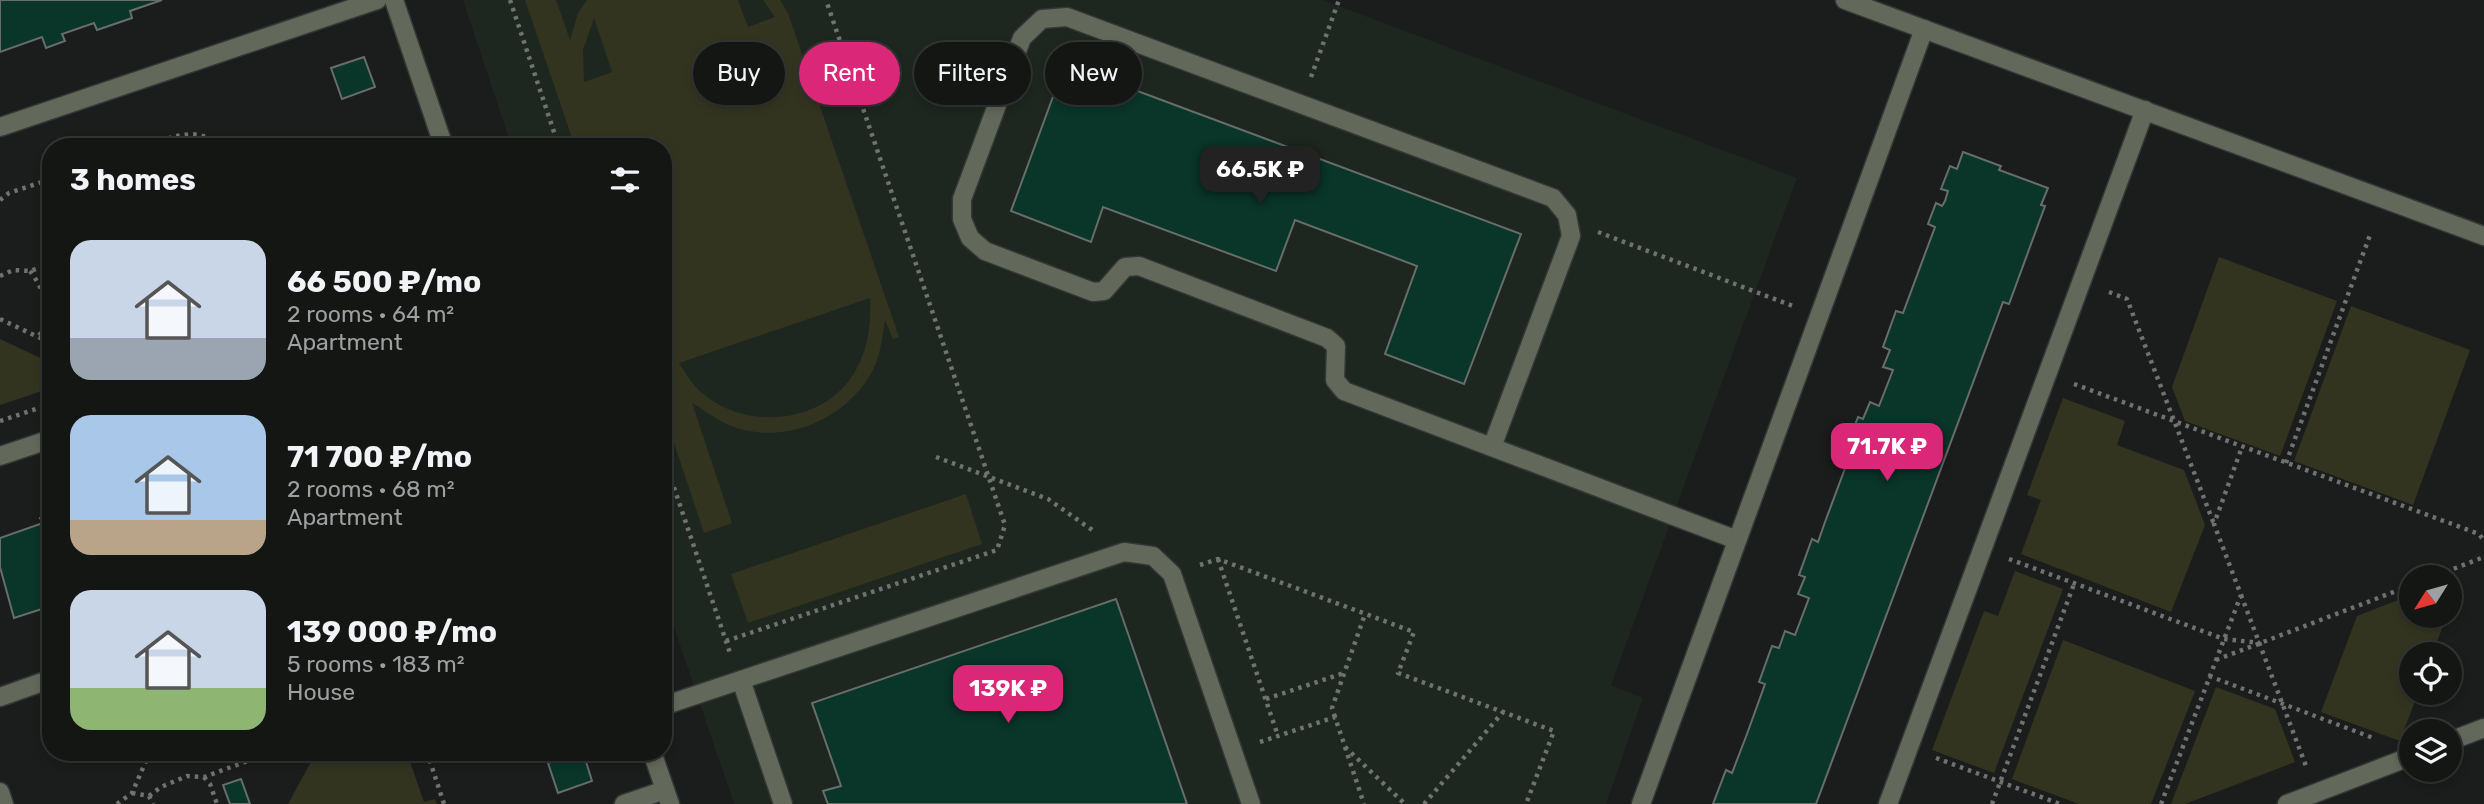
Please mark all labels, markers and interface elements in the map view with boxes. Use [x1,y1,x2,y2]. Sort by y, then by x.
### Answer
chip: Buy [693,42,785,105]
chip: Rent [799,42,900,105]
chip: Filters [914,42,1031,105]
chip: New [1045,42,1142,105]
pin: 66.5K ₽ [1195,146,1325,206]
text: 66.5K ₽ [1216,155,1304,183]
icon: filters [606,161,644,199]
text: 3 homes [70,162,196,198]
text: 66 500 ₽/mo [287,264,481,300]
icon: home [126,268,210,352]
text: 2 rooms · 64 m² [287,300,454,328]
text: Apartment [287,328,403,356]
pin: 71.7K ₽ [1822,424,1952,483]
text: 71.7K ₽ [1847,432,1927,460]
text: 71 700 ₽/mo [287,439,472,475]
icon: home [126,443,210,527]
text: 2 rooms · 68 m² [287,475,455,503]
text: Apartment [287,503,403,531]
north arrow [2399,565,2462,628]
map controls [2399,565,2462,782]
text: 139 000 ₽/mo [287,614,497,650]
icon: home [126,618,210,702]
button: locate [2399,642,2462,705]
text: 5 rooms · 183 m² [287,650,464,678]
pin: 139K ₽ [951,666,1065,725]
text: 139K ₽ [969,674,1047,702]
text: House [287,678,355,706]
button: layers [2399,719,2462,782]

